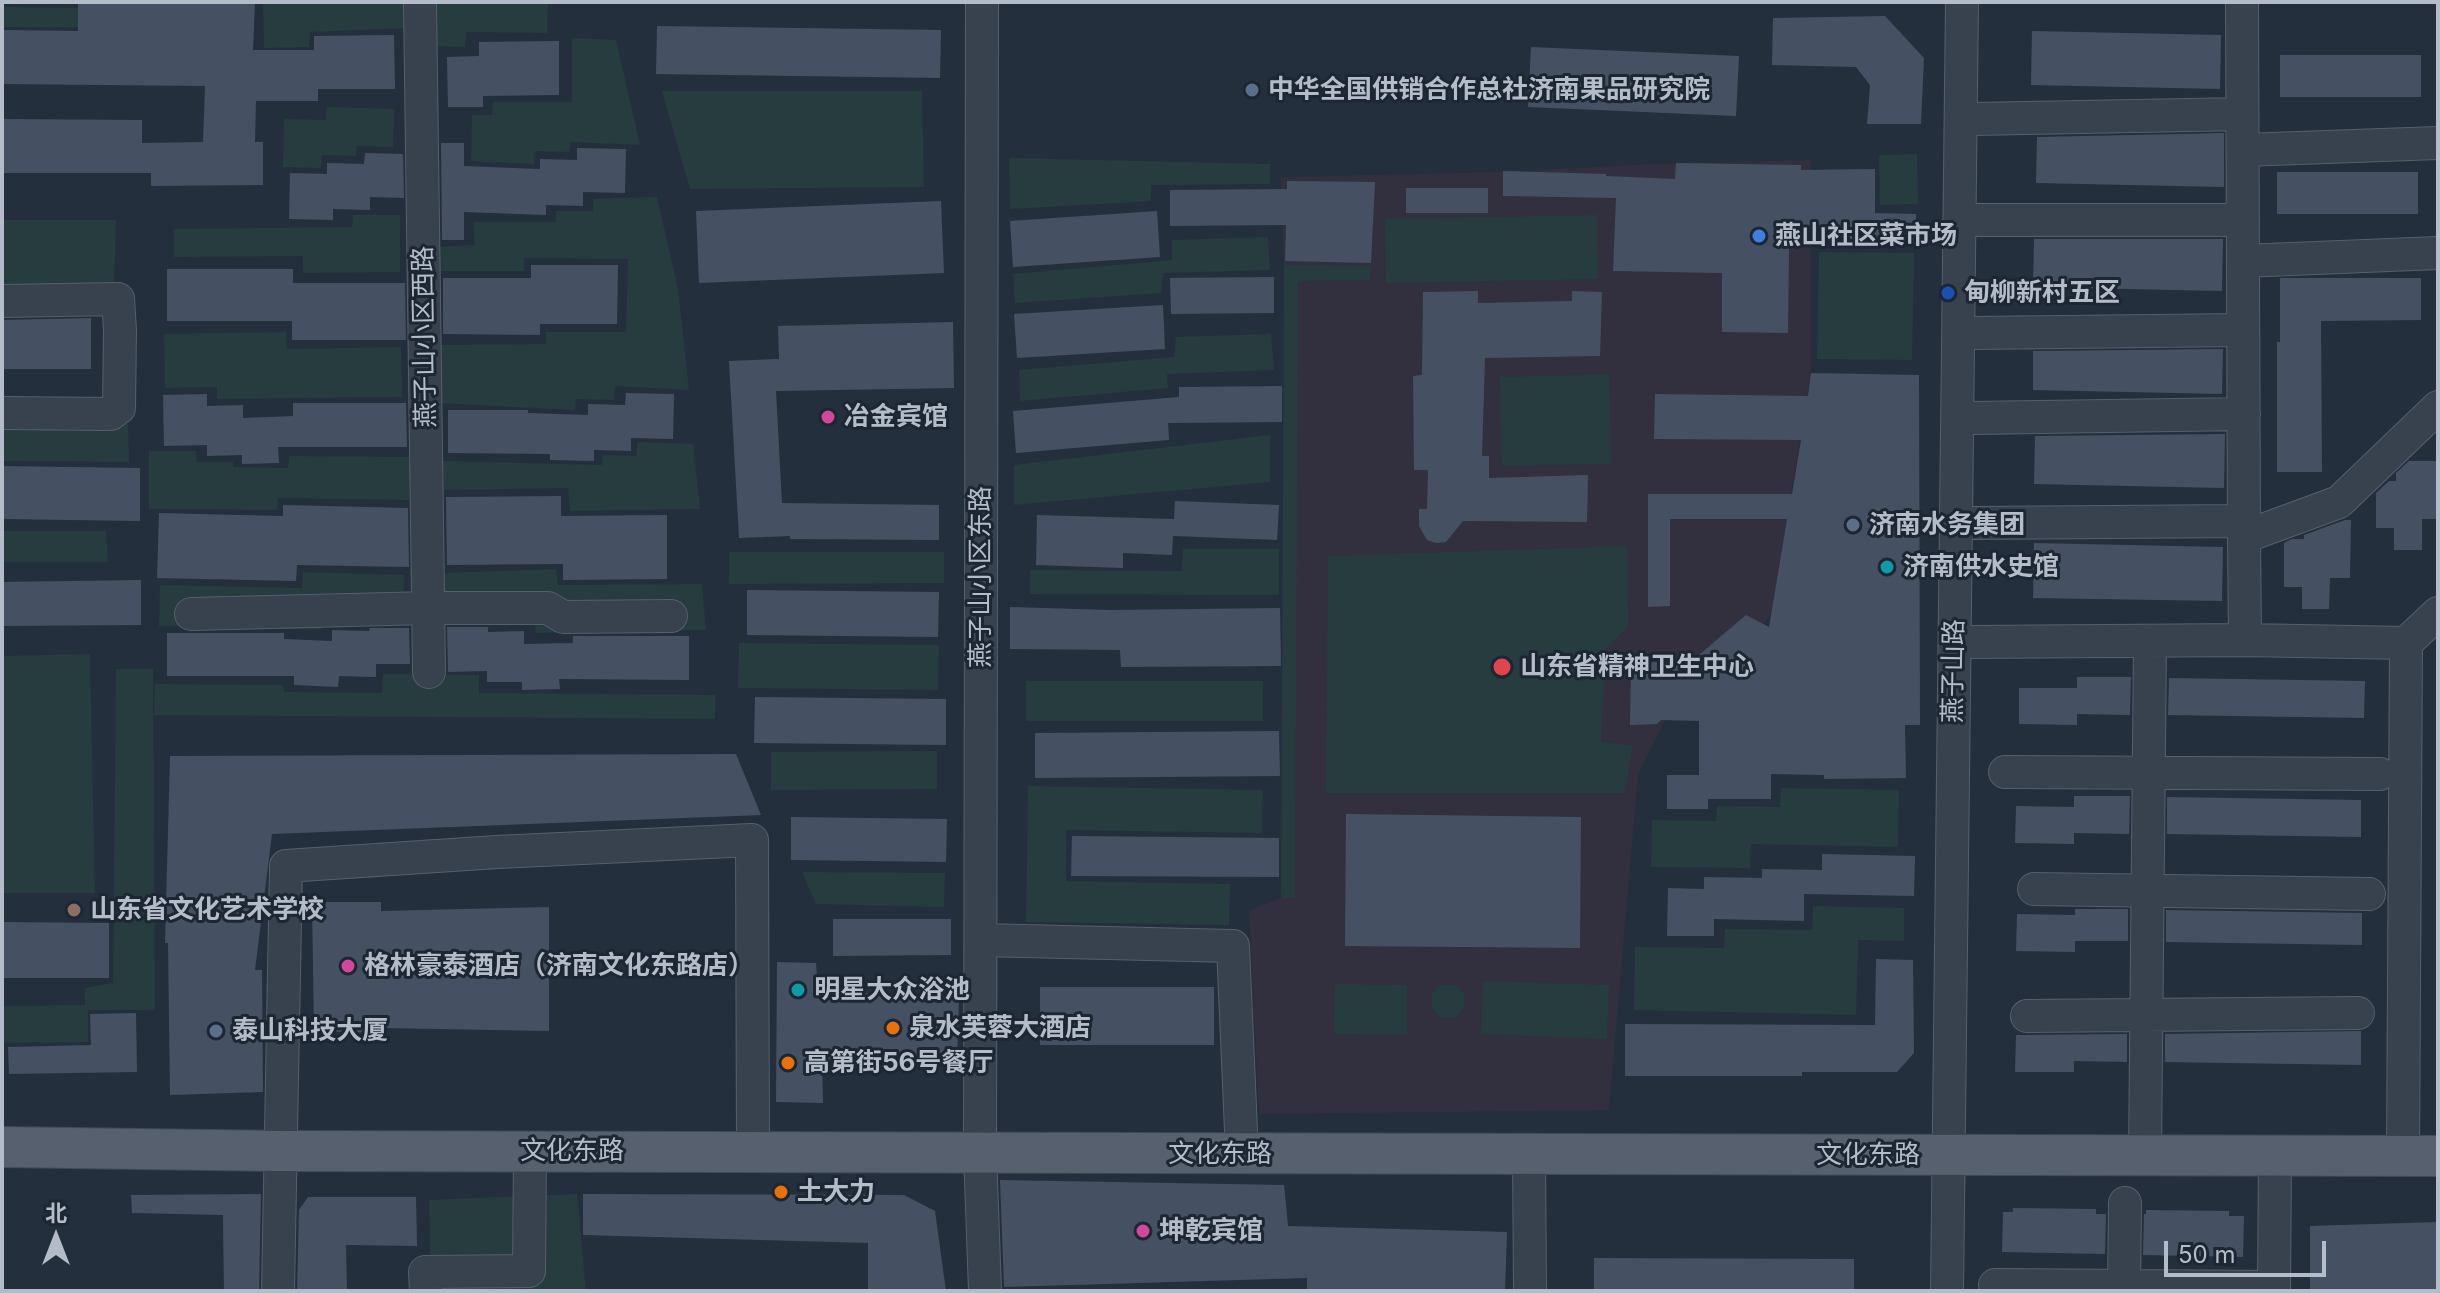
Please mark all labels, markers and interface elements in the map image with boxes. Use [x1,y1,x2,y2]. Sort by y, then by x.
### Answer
place label: 中华全国供销合作总社济南果品研究院 [1268,74,1710,106]
marker: 中华全国供销合作总社济南果品研究院 [1243,81,1261,99]
place label: 燕山社区菜市场 [1775,220,1957,252]
marker: 燕山社区菜市场 [1750,227,1768,245]
street label: 燕子山小区西路 [408,246,442,428]
place label: 甸柳新村五区 [1964,277,2120,309]
marker: 甸柳新村五区 [1939,284,1957,302]
place label: 冶金宾馆 [844,401,948,433]
marker: 冶金宾馆 [819,408,837,426]
street label: 燕子山小区东路 [965,486,997,668]
place label: 济南水务集团 [1869,509,2025,541]
marker: 济南水务集团 [1844,516,1862,534]
place label: 济南供水史馆 [1903,551,2059,583]
marker: 济南供水史馆 [1878,558,1896,576]
street label: 燕子山路 [1937,619,1971,723]
place label: 山东省精神卫生中心 [1520,651,1754,683]
marker: 山东省精神卫生中心 [1491,656,1513,678]
place label: 山东省文化艺术学校 [90,894,324,926]
marker: 山东省文化艺术学校 [65,901,83,919]
place label: 格林豪泰酒店（济南文化东路店） [364,950,754,982]
marker: 格林豪泰酒店（济南文化东路店） [339,957,357,975]
place label: 明星大众浴池 [814,974,970,1006]
marker: 明星大众浴池 [789,981,807,999]
place label: 泉水芙蓉大酒店 [909,1012,1091,1044]
place label: 泰山科技大厦 [232,1015,388,1047]
marker: 泉水芙蓉大酒店 [884,1019,902,1037]
marker: 泰山科技大厦 [207,1022,225,1040]
place label: 高第街56号餐厅 [804,1047,994,1079]
marker: 高第街56号餐厅 [779,1054,797,1072]
street label: 文化东路 [520,1135,624,1167]
street label: 文化东路 [1168,1138,1272,1170]
street label: 文化东路 [1816,1139,1920,1171]
place label: 土大力 [797,1176,875,1208]
marker: 土大力 [772,1183,790,1201]
north arrow [16,1197,96,1277]
text: 北 [45,1200,67,1226]
place label: 坤乾宾馆 [1159,1215,1263,1247]
marker: 坤乾宾馆 [1134,1222,1152,1240]
scale bar [2168,1225,2330,1275]
text: 50 m [2178,1240,2236,1269]

